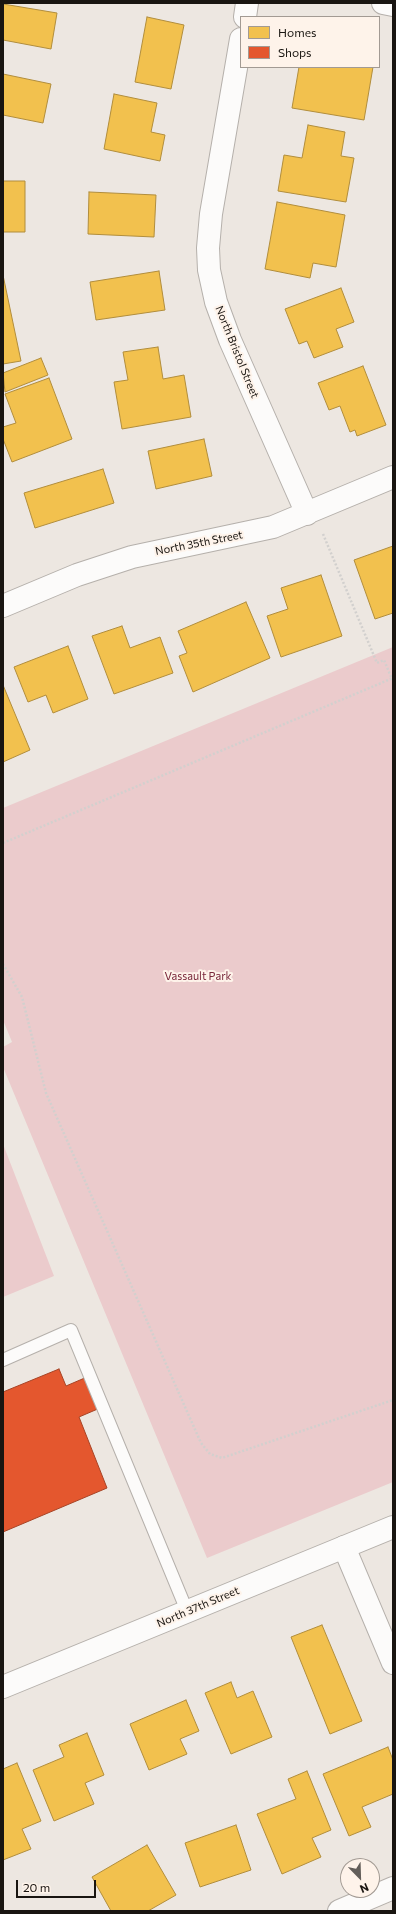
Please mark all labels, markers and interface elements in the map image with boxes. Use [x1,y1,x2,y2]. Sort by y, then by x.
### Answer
legend [240,16,380,68]
text: Homes [278,25,316,39]
text: Shops [278,45,312,59]
street label: North Bristol Street [212,304,262,400]
street label: North 35th Street [154,528,244,558]
park label: Vassault Park [164,969,232,983]
street label: North 37th Street [155,1584,241,1630]
north arrow [340,1858,380,1898]
scale bar [18,1872,98,1898]
text: 20 m [23,1880,50,1894]
text: N [358,1881,371,1896]

